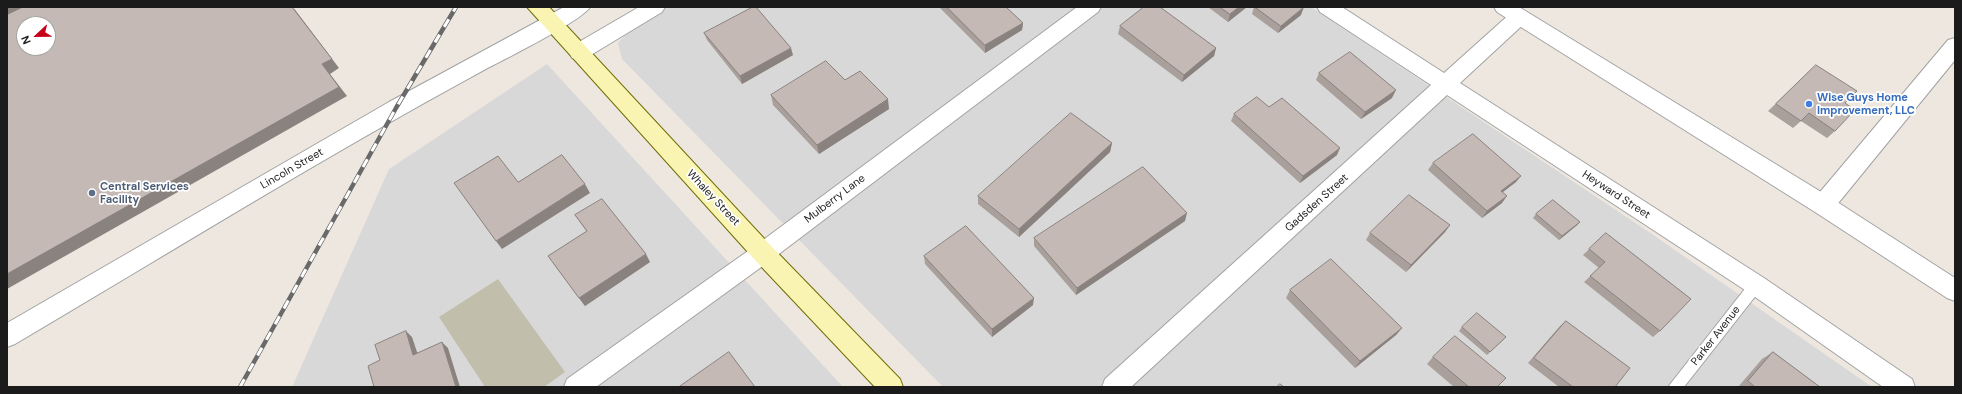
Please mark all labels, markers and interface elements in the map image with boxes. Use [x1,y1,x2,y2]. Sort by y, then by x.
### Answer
north arrow [16,16,56,56]
text: N [18,34,34,46]
place label: Wise Guys Home Improvement, LLC [1817,91,1915,117]
marker: Wise Guys Home Improvement, LLC [1804,99,1814,109]
street label: Lincoln Street [258,146,326,192]
street label: Whaley Street [684,167,742,229]
street label: Heyward Street [1579,168,1653,222]
street label: Gadsden Street [1283,171,1351,235]
street label: Mulberry Lane [802,172,868,226]
place label: Central Services Facility [100,180,189,206]
marker: Central Services Facility [87,188,97,198]
street label: Parker Avenue [1689,304,1743,368]

